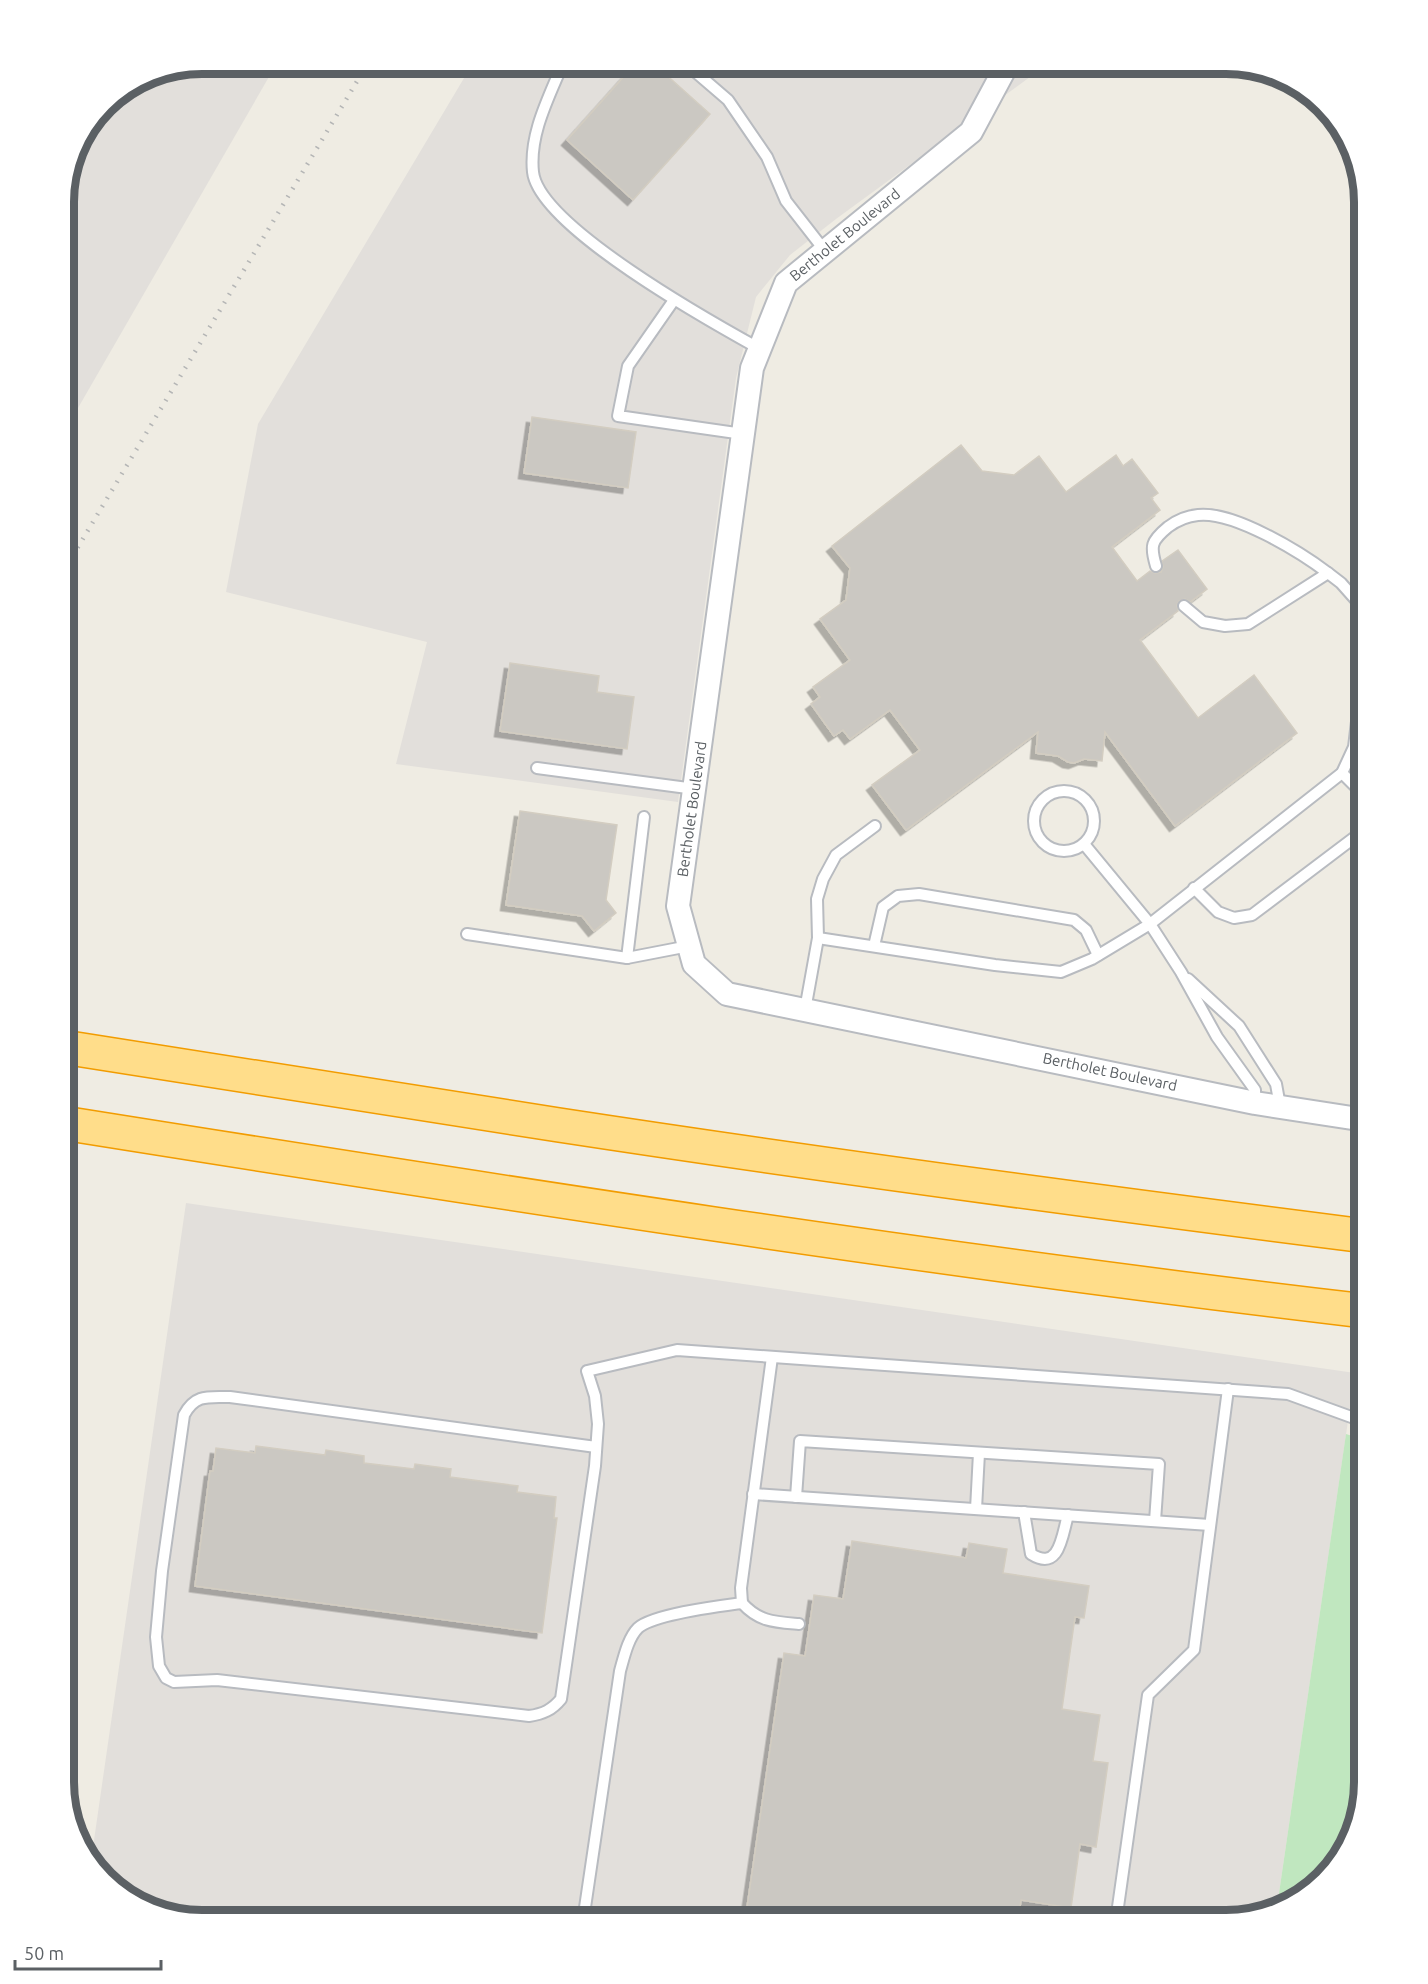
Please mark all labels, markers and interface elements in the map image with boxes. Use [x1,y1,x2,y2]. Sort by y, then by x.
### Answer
street label: Bertholet Boulevard [786,185,903,284]
street label: Bertholet Boulevard [674,740,709,878]
street label: Bertholet Boulevard [1041,1049,1179,1094]
scale bar [15,1933,160,1971]
text: 50 m [24,1943,64,1963]

